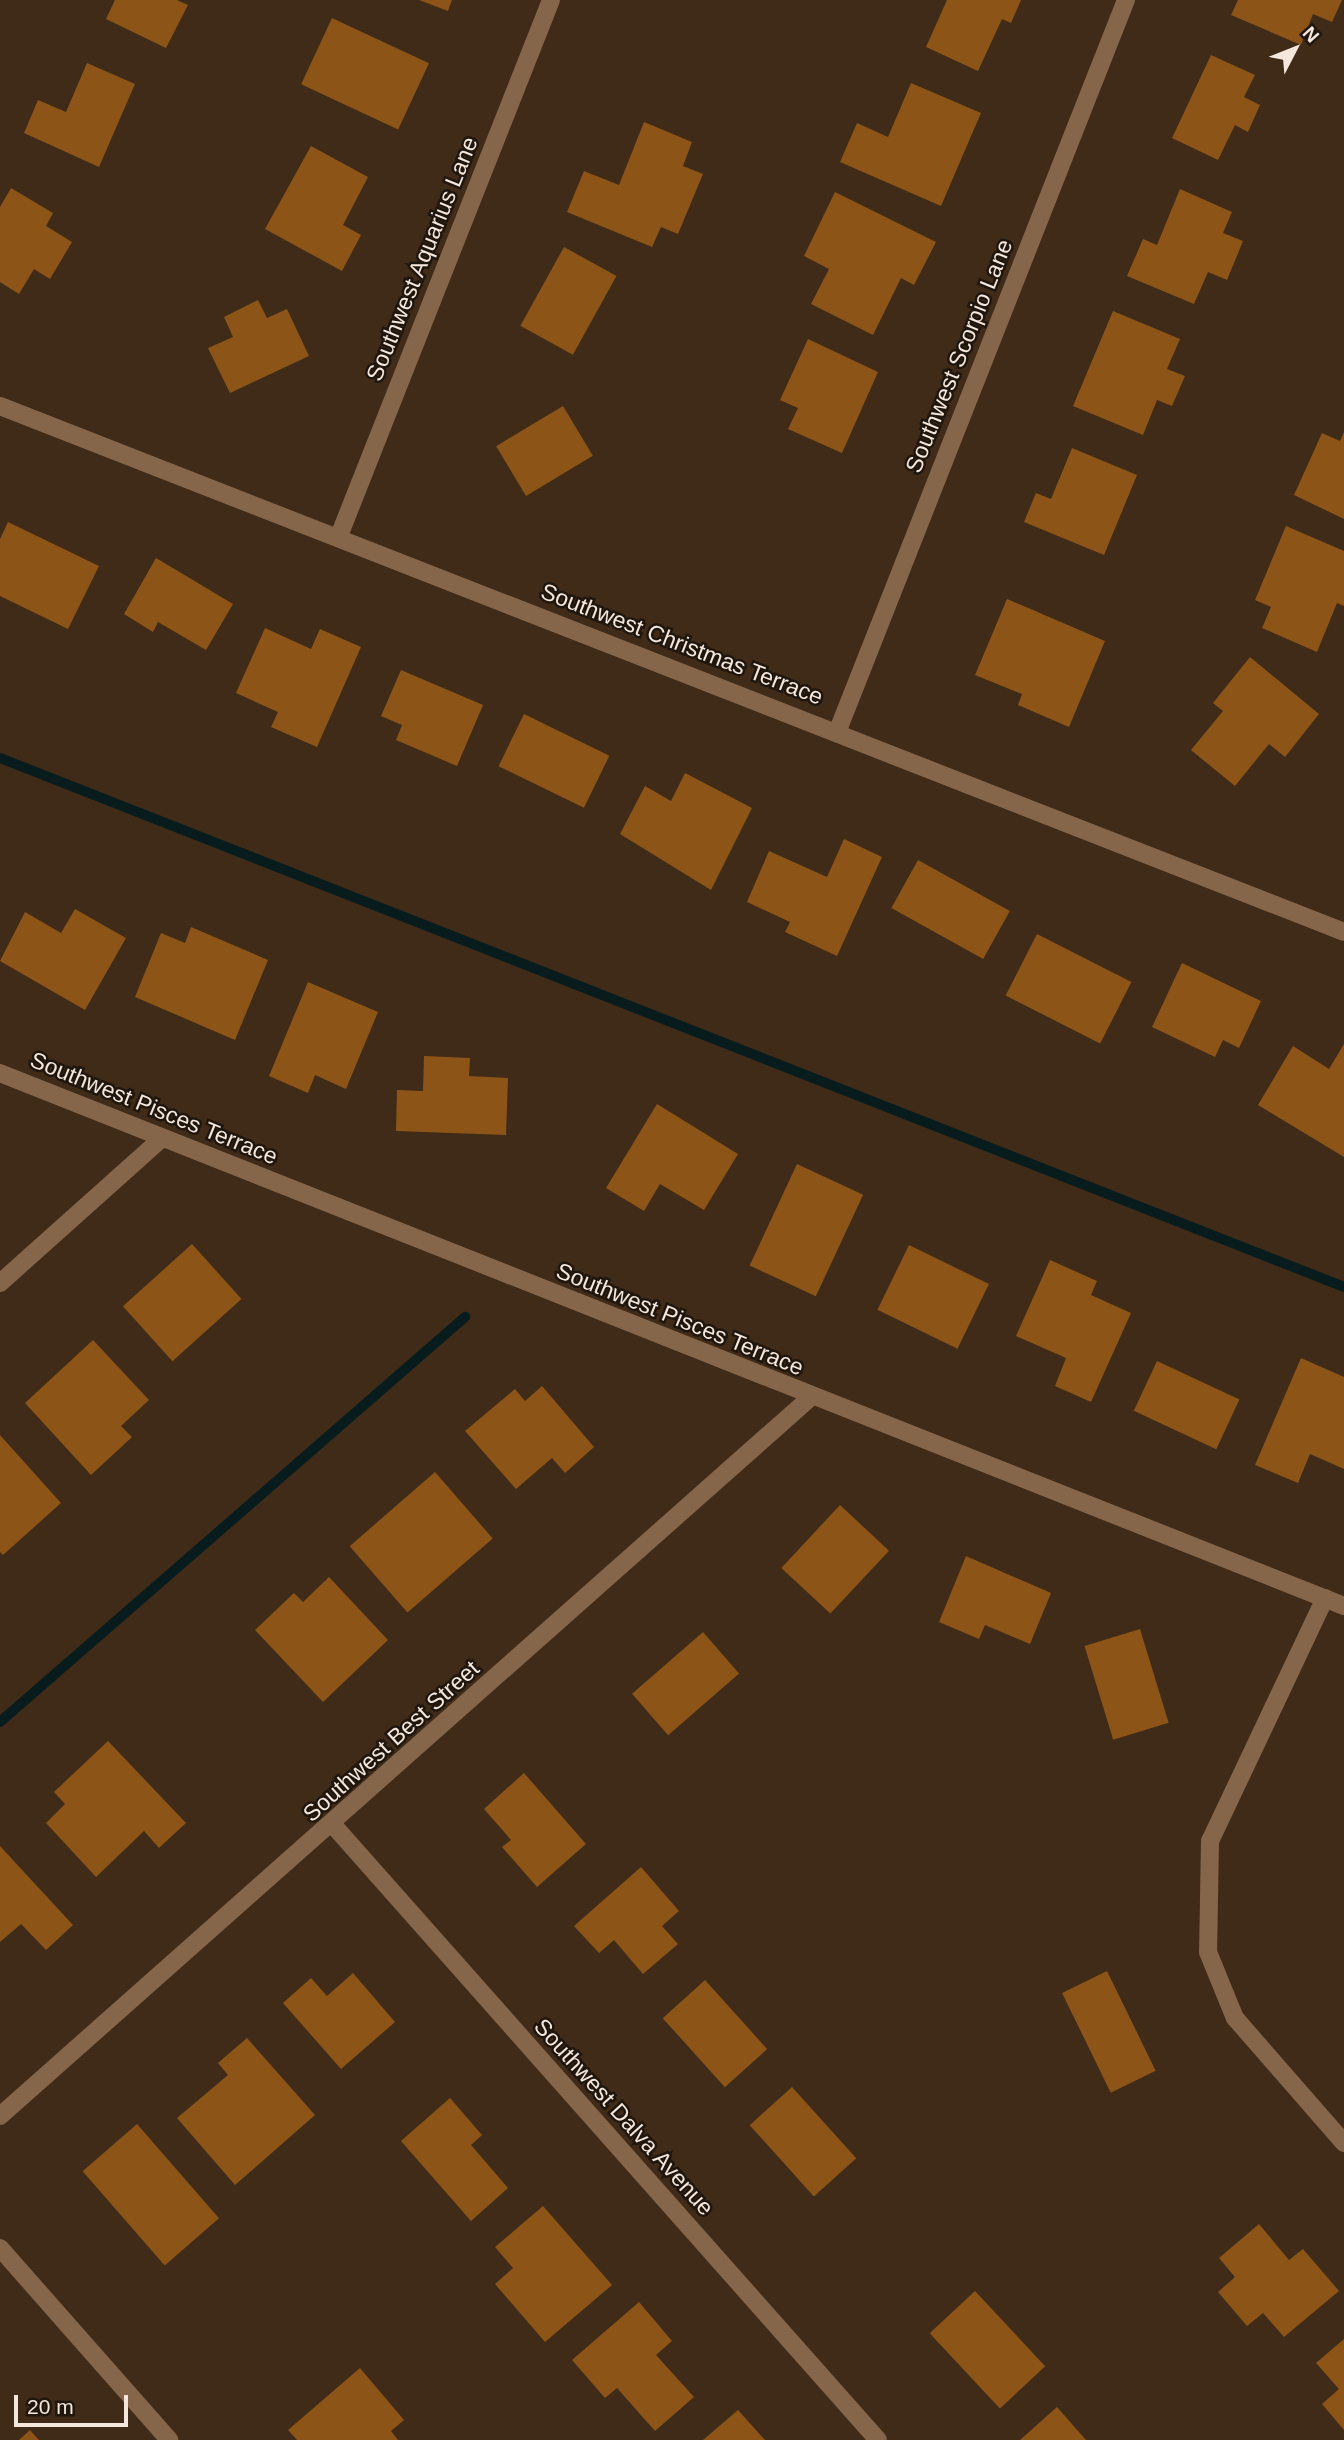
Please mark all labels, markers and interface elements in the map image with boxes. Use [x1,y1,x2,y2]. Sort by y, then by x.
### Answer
north arrow [1260,14,1330,84]
text: N [1299,22,1323,47]
street label: Southwest Aquarius Lane [360,132,484,386]
street label: Southwest Scorpio Lane [900,235,1018,477]
street label: Southwest Christmas Terrace [537,577,827,711]
street label: Southwest Pisces Terrace [26,1046,282,1170]
street label: Southwest Pisces Terrace [552,1257,808,1381]
street label: Southwest Best Street [297,1655,485,1827]
street label: Southwest Dalva Avenue [528,2012,720,2222]
scale bar [18,2380,131,2424]
text: 20 m [27,2395,74,2418]

